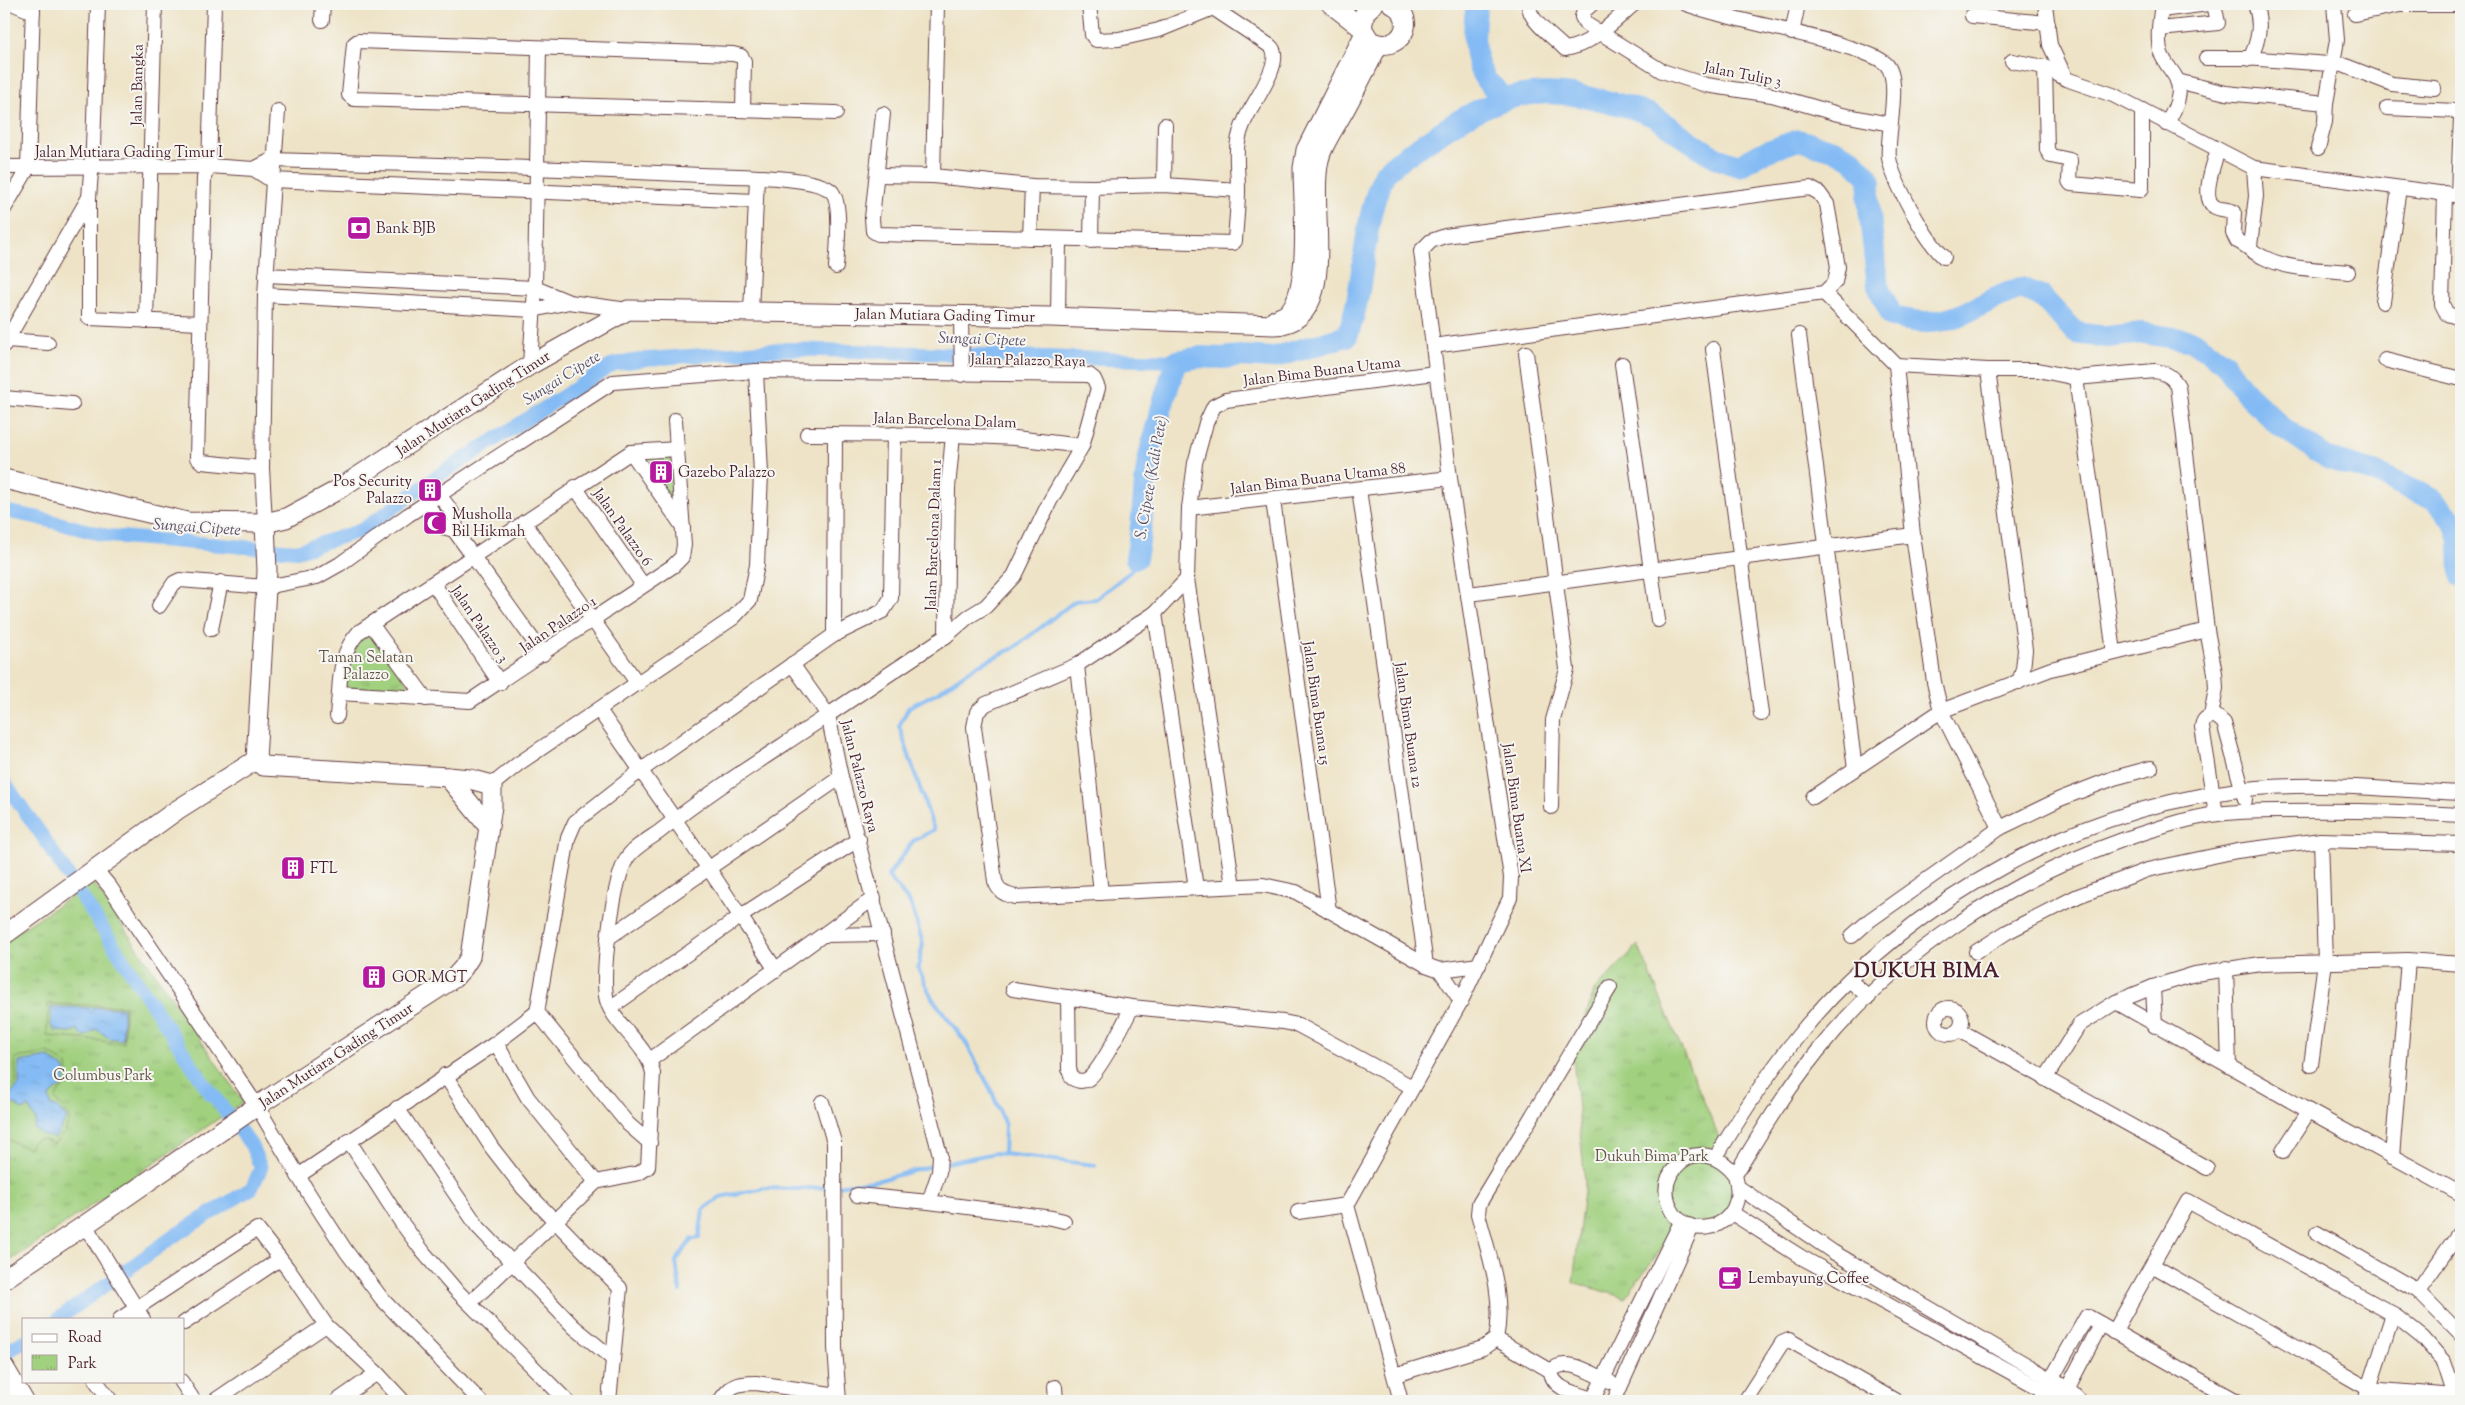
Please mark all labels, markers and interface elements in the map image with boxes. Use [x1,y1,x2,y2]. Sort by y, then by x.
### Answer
street label: Jalan Bangka [127,44,150,127]
street label: Jalan Tulip 3 [1701,58,1783,93]
street label: Jalan Mutiara Gading Timur I [34,143,223,164]
bank icon: Bank BJB [346,215,372,241]
place label: Bank BJB [376,219,436,240]
street label: Jalan Mutiara Gading Timur [854,304,1036,329]
water label: Sungai Cipete [938,327,1026,354]
street label: Jalan Mutiara Gading Timur [392,346,555,463]
water label: Sungai Cipete [519,346,606,412]
street label: Jalan Palazzo Raya [969,350,1086,373]
street label: Jalan Bima Buana Utama [1241,352,1402,393]
street label: Jalan Barcelona Dalam [872,408,1018,435]
water label: S. Cipete (Kali Pete) [1130,414,1175,541]
street label: Jalan Bima Buana Utama 88 [1228,458,1407,501]
building icon: Gazebo Palazzo [648,459,674,485]
street label: Jalan Barcelona Dalam 1 [921,459,948,612]
place label: Gazebo Palazzo [678,463,775,484]
place label: Pos Security Palazzo [333,472,413,510]
building icon: Pos Security Palazzo [417,477,443,503]
street label: Jalan Palazzo 6 [587,484,656,571]
place label: Musholla Bil Hikmah [452,505,526,543]
mosque icon: Musholla Bil Hikmah [422,510,448,536]
water label: Sungai Cipete [152,514,241,543]
street label: Jalan Palazzo 3 [444,581,512,668]
street label: Jalan Palazzo 1 [515,592,601,659]
street label: Jalan Bima Buana 15 [1296,639,1335,766]
park label: Taman Selatan Palazzo [318,648,414,686]
street label: Jalan Bima Buana 12 [1388,660,1427,789]
street label: Jalan Palazzo Raya [834,717,883,835]
street label: Jalan Bima Buana XI [1496,741,1535,875]
building icon: FTL [280,855,306,881]
place label: FTL [310,859,338,880]
district label: DUKUH BIMA [1854,958,2000,987]
building icon: GOR MGT [361,964,387,990]
place label: GOR MGT [392,968,468,989]
street label: Jalan Mutiara Gading Timur [255,998,418,1115]
park label: Columbus Park [53,1066,153,1087]
park label: Dukuh Bima Park [1595,1147,1709,1168]
cafe icon: Lembayung Coffee [1717,1265,1743,1291]
place label: Lembayung Coffee [1748,1269,1869,1290]
legend [22,1318,185,1382]
text: Road [68,1328,102,1349]
text: Park [68,1354,97,1375]

